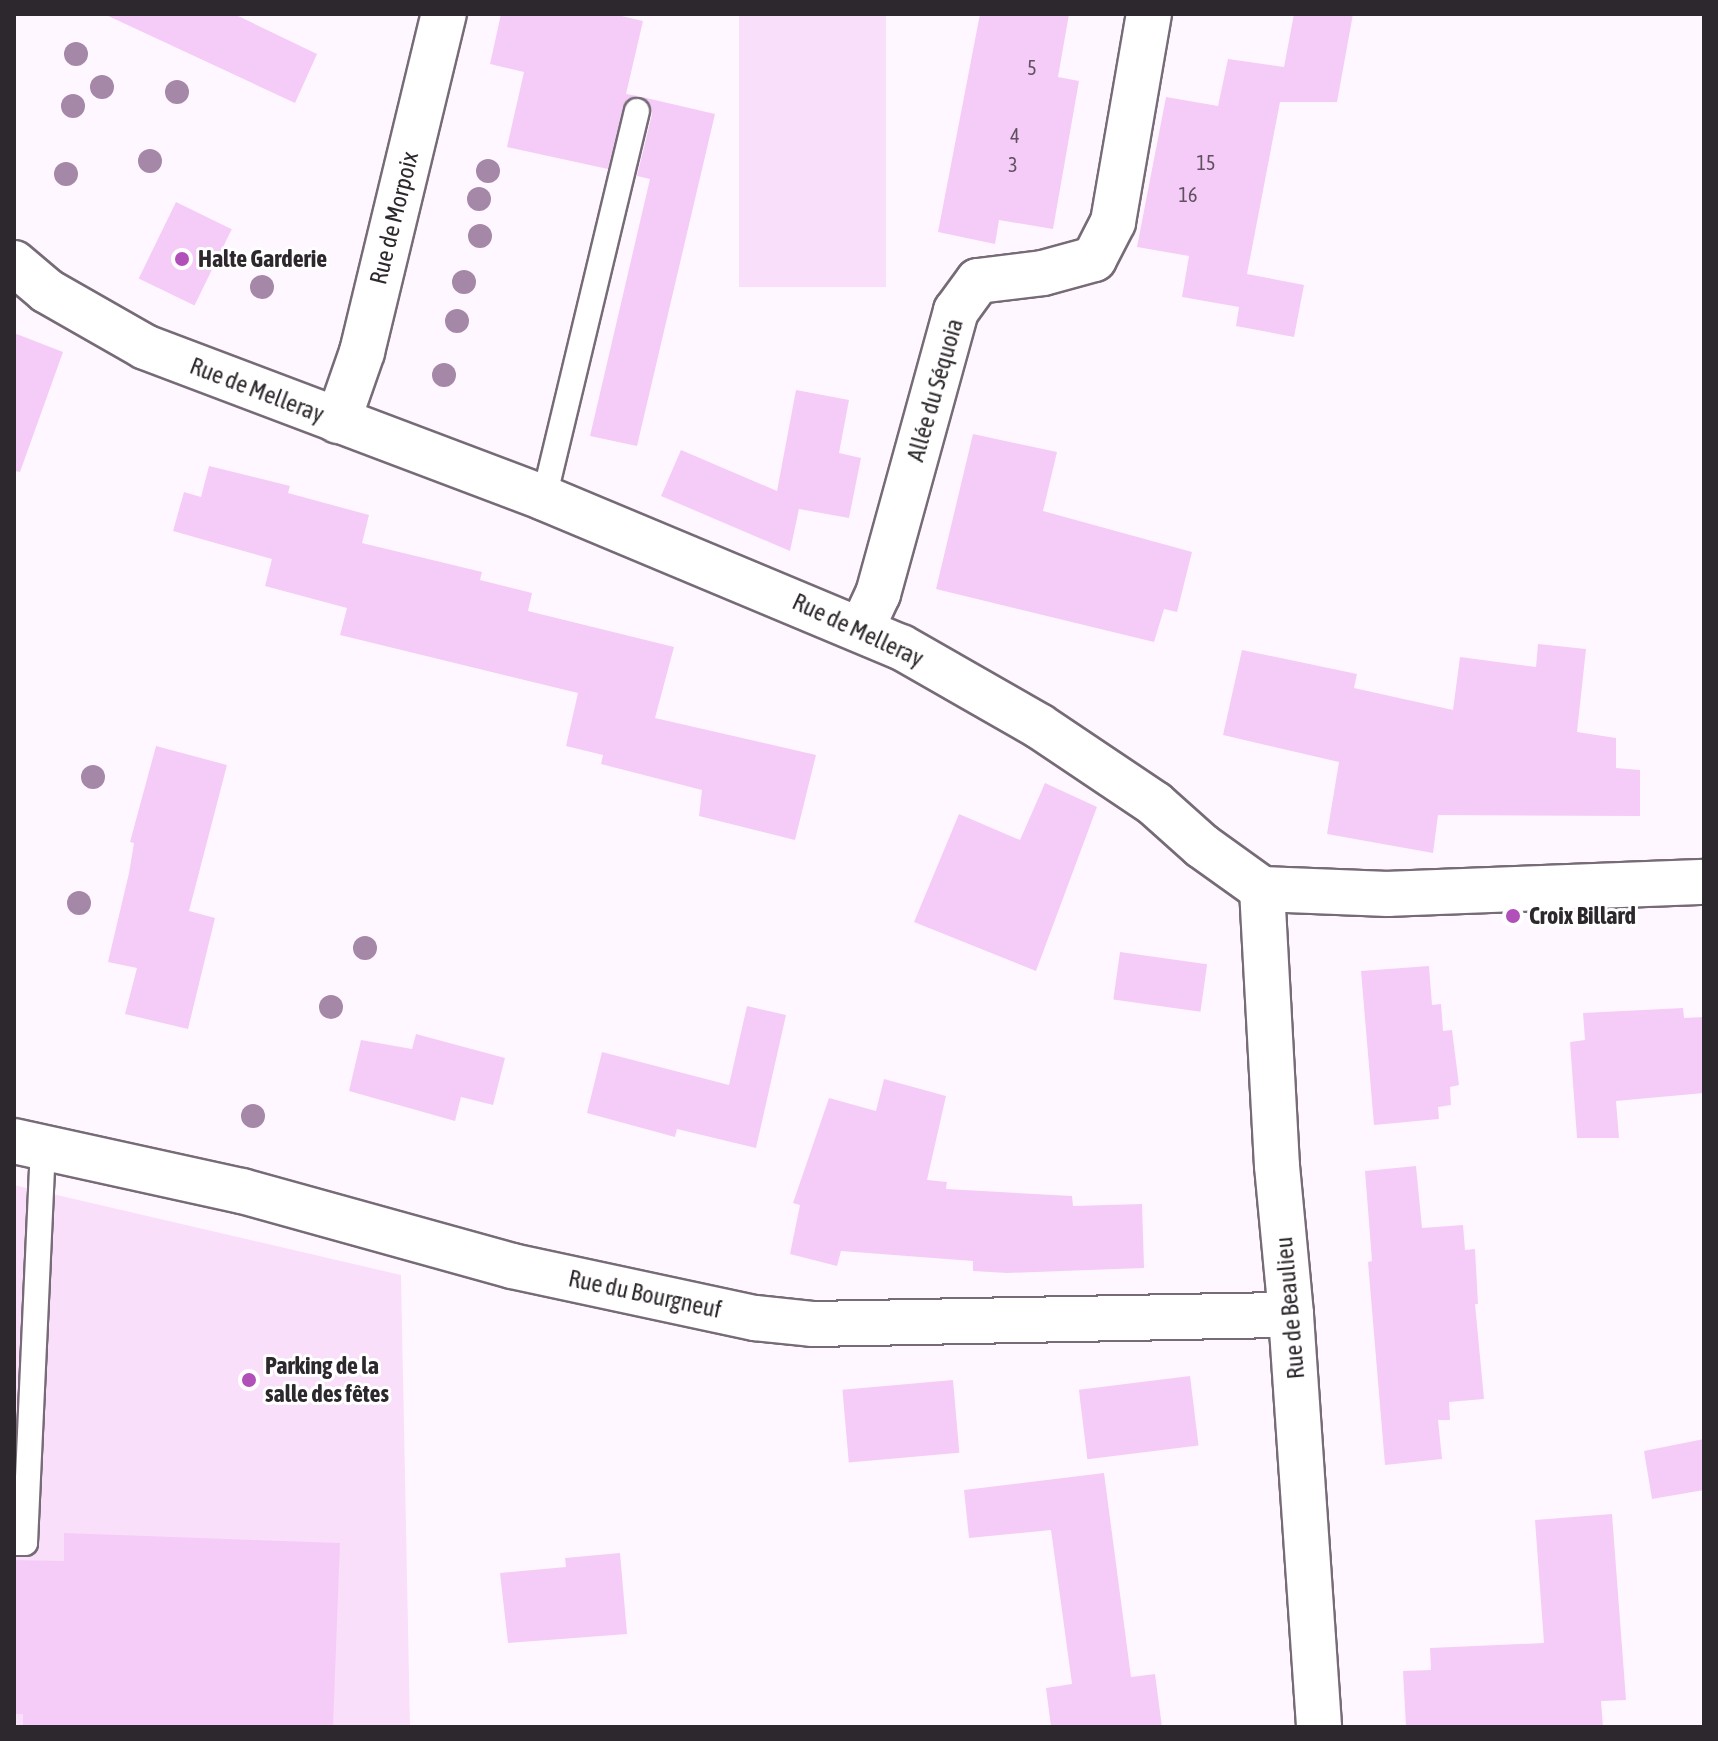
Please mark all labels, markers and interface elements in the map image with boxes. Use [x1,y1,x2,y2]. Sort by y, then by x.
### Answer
house number: 5 [1027,55,1037,79]
house number: 4 [1010,123,1020,147]
street label: Rue de Morpoix [364,149,424,287]
house number: 15 [1197,150,1215,174]
house number: 3 [1008,152,1018,176]
house number: 16 [1179,182,1197,206]
place label: Halte Garderie [198,245,327,273]
marker: Halte Garderie [173,250,191,268]
street label: Allée du Séquoia [901,315,969,465]
street label: Rue de Melleray [186,351,328,429]
street label: Rue de Melleray [788,587,928,673]
place label: Croix Billard [1529,902,1636,930]
marker: Croix Billard [1504,907,1522,925]
street label: Rue de Beaulieu [1269,1236,1311,1380]
street label: Rue du Bourgneuf [566,1264,724,1324]
place label: Parking de la salle des fêtes [265,1352,389,1408]
marker: Parking de la salle des fêtes [240,1371,258,1389]

